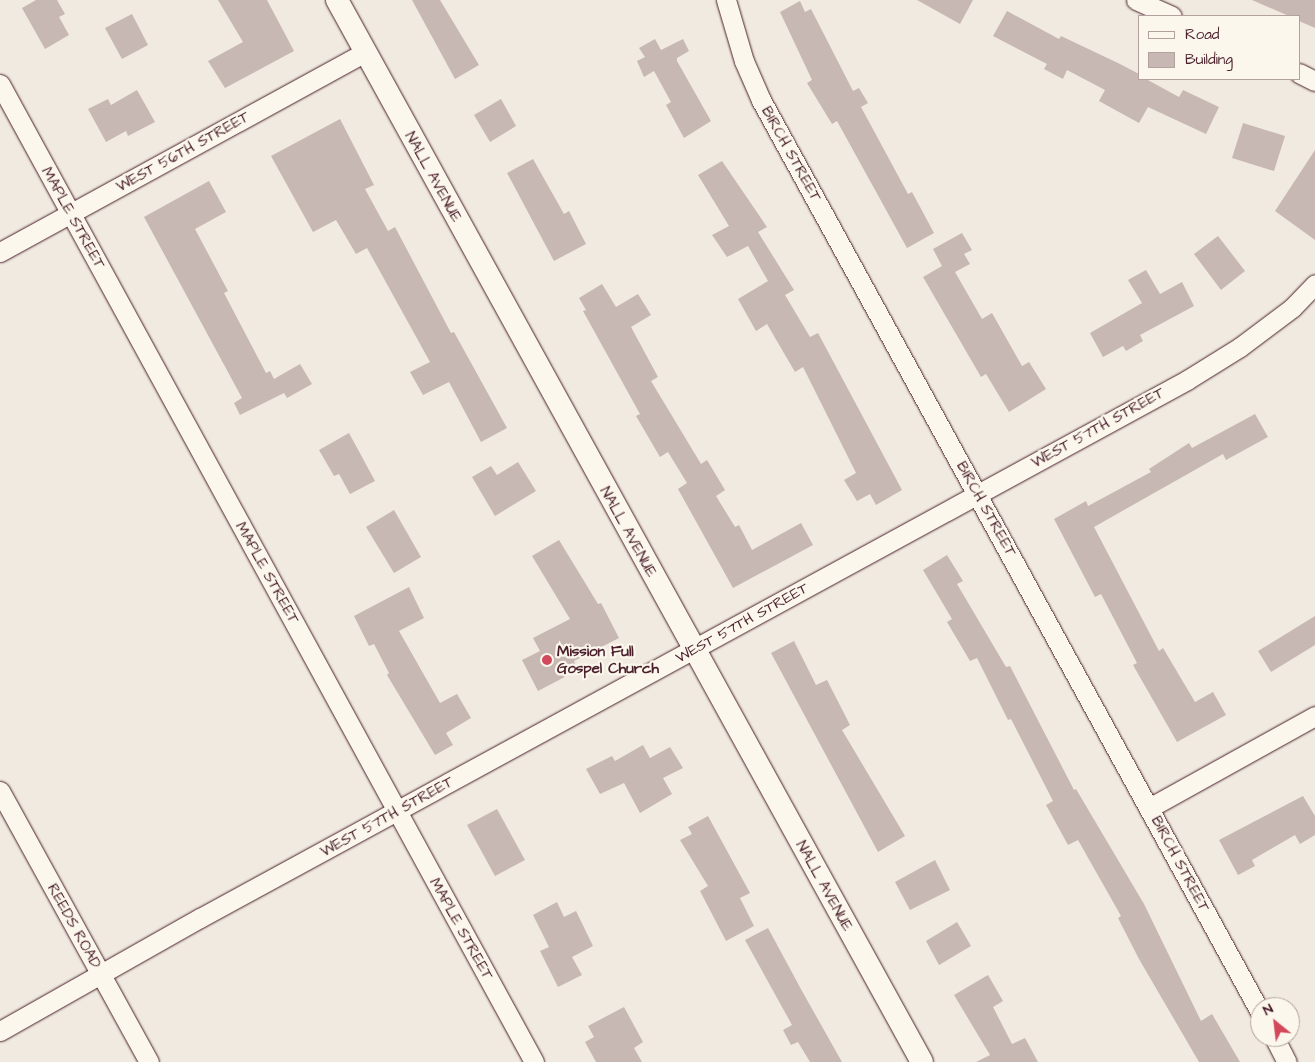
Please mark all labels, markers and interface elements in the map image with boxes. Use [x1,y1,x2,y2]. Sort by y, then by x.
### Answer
legend [1138,15,1300,80]
text: Road [1185,24,1219,45]
text: Building [1185,49,1233,70]
street label: BIRCH STREET [757,103,825,205]
street label: WEST 56TH STREET [113,108,253,196]
street label: NALL AVENUE [401,129,465,225]
street label: MAPLE STREET [38,164,108,272]
street label: WEST 57TH STREET [1028,384,1168,472]
street label: BIRCH STREET [952,458,1020,560]
street label: NALL AVENUE [596,484,660,580]
street label: MAPLE STREET [232,519,302,627]
street label: WEST 57TH STREET [672,579,812,667]
place label: Mission Full Gospel Church [557,642,659,677]
marker: Mission Full Gospel Church [541,654,553,666]
street label: WEST 57TH STREET [317,773,457,861]
street label: BIRCH STREET [1147,813,1213,915]
street label: NALL AVENUE [792,838,856,934]
street label: MAPLE STREET [426,875,496,983]
street label: REEDS ROAD [43,881,105,971]
north arrow [1250,997,1300,1047]
text: N [1260,999,1277,1021]

